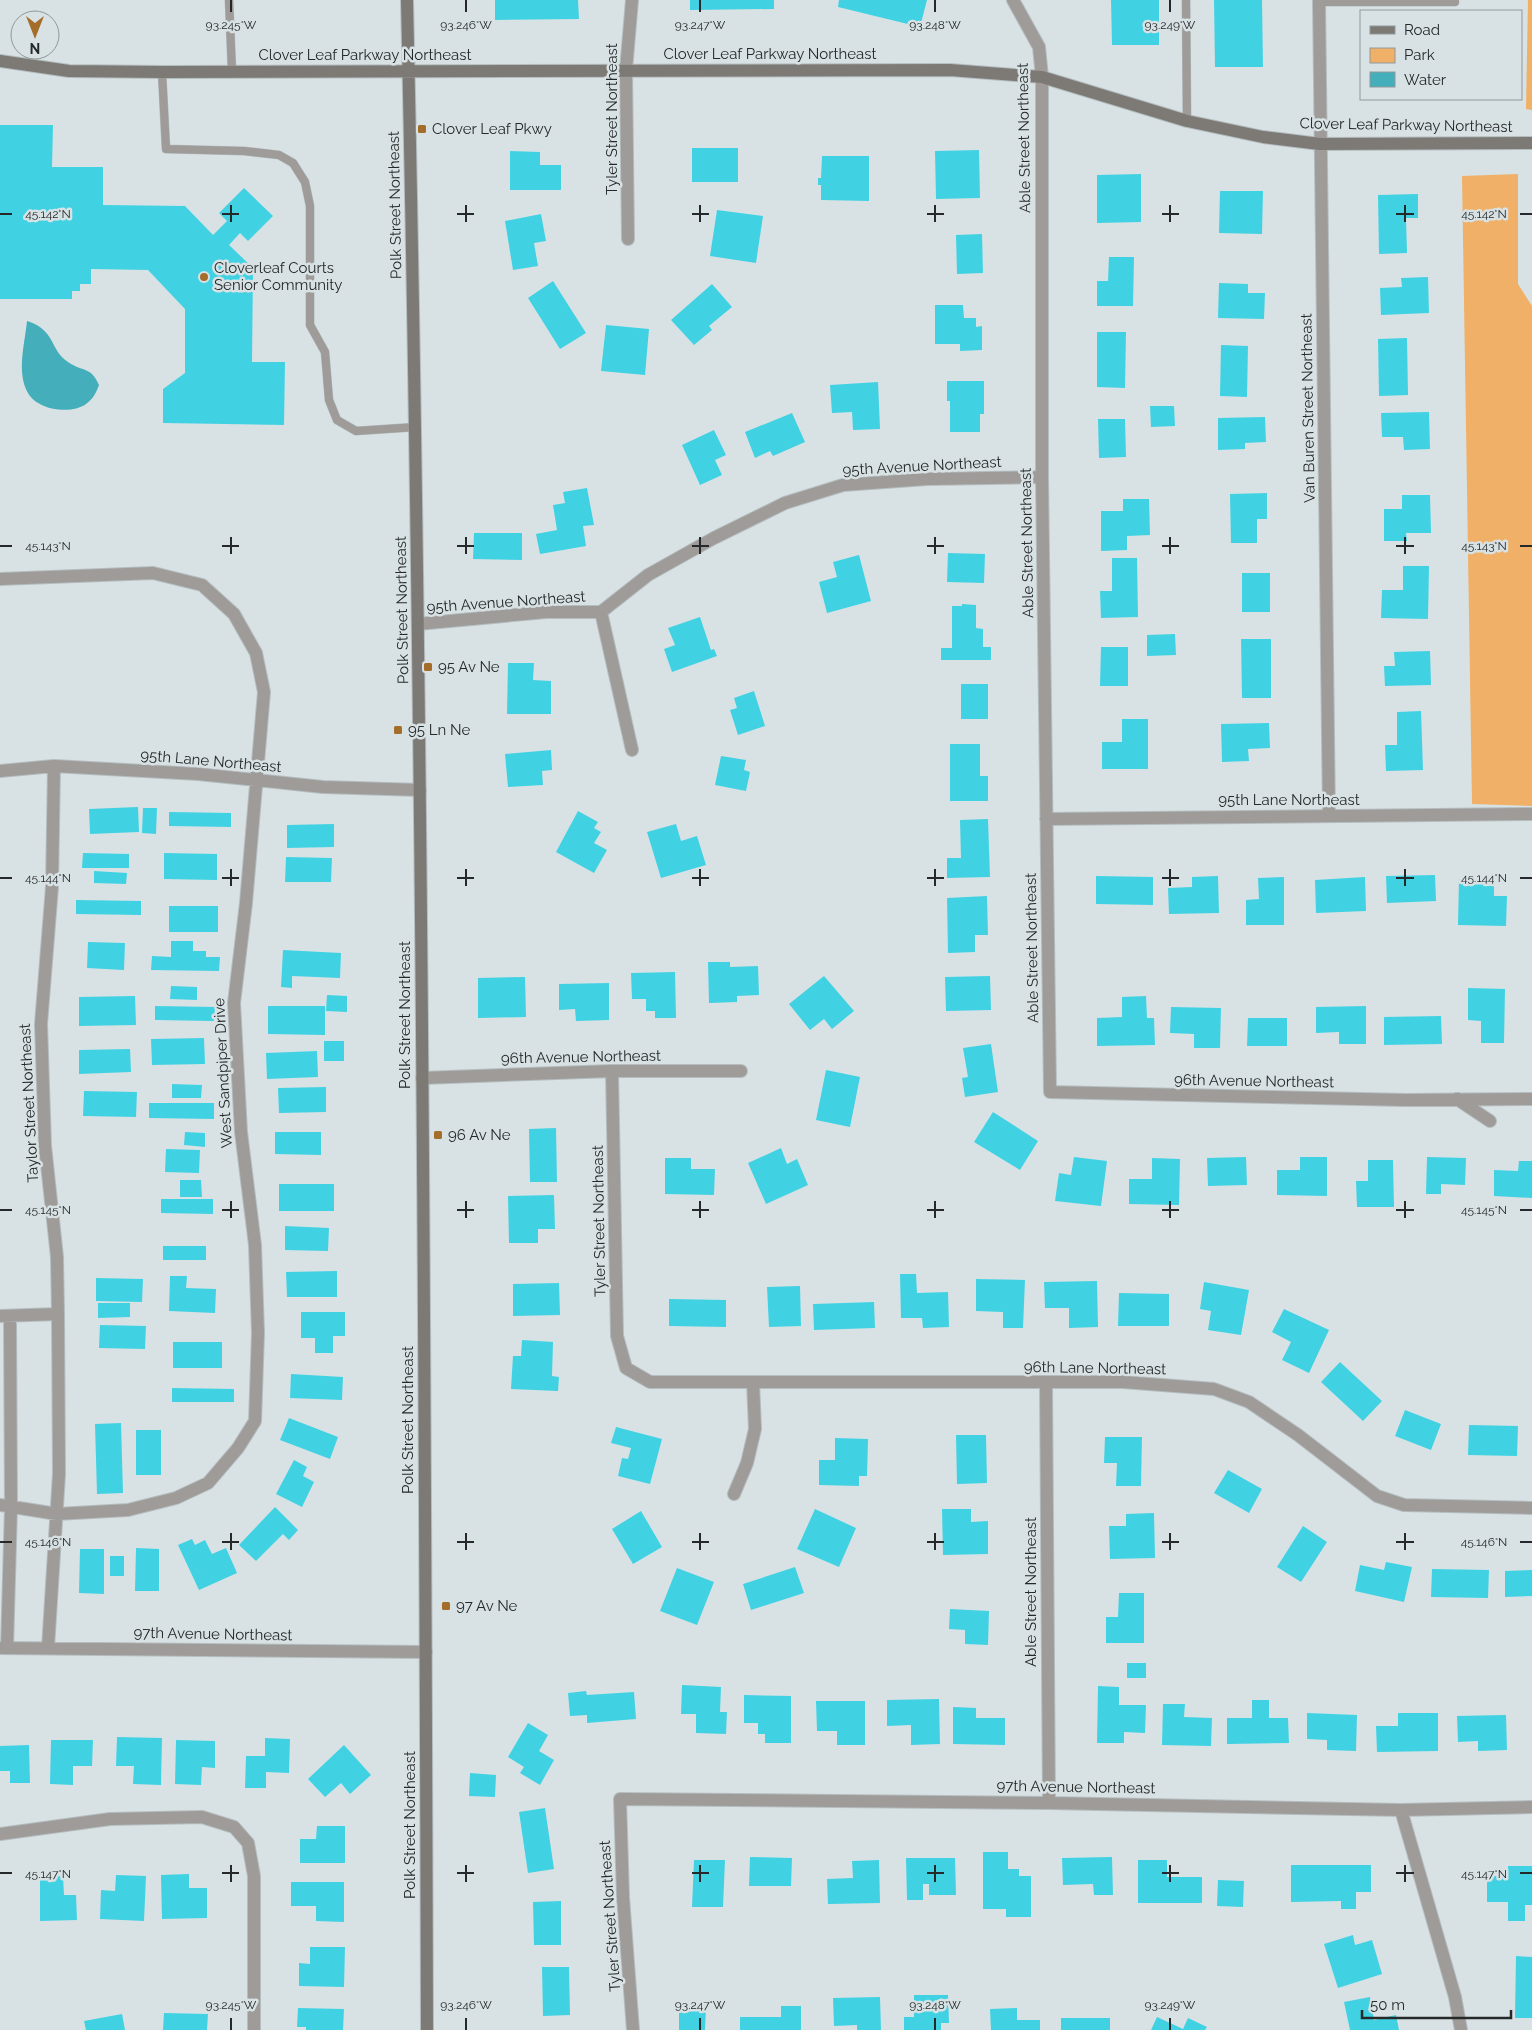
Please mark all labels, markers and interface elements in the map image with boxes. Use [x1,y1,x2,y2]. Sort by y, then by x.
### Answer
north arrow [10,10,60,60]
legend [1360,10,1522,100]
text: 93.245°W [206,18,257,32]
text: 93.246°W [440,18,492,32]
text: 93.247°W [675,18,726,32]
text: 93.248°W [909,18,961,32]
text: 93.249°W [1145,18,1196,32]
text: Road [1404,21,1440,39]
text: N [30,40,40,56]
street label: Tyler Street Northeast [603,43,621,195]
street label: Clover Leaf Parkway Northeast [663,45,877,63]
street label: Clover Leaf Parkway Northeast [258,46,472,64]
text: Park [1404,46,1435,64]
street label: Able Street Northeast [1014,63,1034,213]
text: Water [1404,71,1447,89]
street label: Clover Leaf Parkway Northeast [1299,114,1513,136]
place label: Clover Leaf Pkwy [432,120,552,138]
marker: Clover Leaf Pkwy [416,123,428,135]
street label: Polk Street Northeast [385,131,405,279]
text: 45.142°N [25,207,71,221]
text: 45.142°N [1461,207,1507,221]
place label: Cloverleaf Courts Senior Community [214,259,342,294]
marker: Cloverleaf Courts Senior Community [198,271,210,283]
street label: Van Buren Street Northeast [1297,313,1319,503]
street label: 95th Avenue Northeast [842,453,1002,479]
street label: Able Street Northeast [1017,468,1037,618]
street label: Polk Street Northeast [392,536,412,684]
text: 45.143°N [25,539,71,553]
text: 45.143°N [1461,539,1507,553]
street label: 95th Avenue Northeast [426,587,586,617]
place label: 95 Av Ne [438,658,500,676]
marker: 95 Av Ne [422,661,434,673]
place label: 95 Ln Ne [408,721,471,739]
marker: 95 Ln Ne [392,724,404,736]
street label: 95th Lane Northeast [140,746,282,776]
street label: 95th Lane Northeast [1218,791,1360,809]
text: 45.144°N [25,871,71,885]
text: 45.144°N [1461,871,1507,885]
street label: Able Street Northeast [1022,873,1042,1023]
street label: Polk Street Northeast [396,941,414,1089]
street label: West Sandpiper Drive [210,997,236,1148]
street label: Taylor Street Northeast [16,1023,42,1183]
street label: 96th Avenue Northeast [501,1047,661,1067]
street label: 96th Avenue Northeast [1174,1071,1334,1091]
place label: 96 Av Ne [448,1126,511,1144]
marker: 96 Av Ne [432,1129,444,1141]
street label: Tyler Street Northeast [589,1145,609,1297]
text: 45.145°N [25,1203,71,1217]
text: 45.145°N [1461,1203,1507,1217]
street label: Polk Street Northeast [399,1346,417,1494]
street label: 96th Lane Northeast [1024,1358,1166,1378]
street label: Able Street Northeast [1022,1517,1040,1667]
text: 45.146°N [25,1535,71,1549]
text: 45.146°N [1461,1535,1507,1549]
place label: 97 Av Ne [456,1597,518,1615]
marker: 97 Av Ne [440,1600,452,1612]
street label: 97th Avenue Northeast [133,1624,293,1644]
street label: Polk Street Northeast [401,1751,419,1899]
street label: 97th Avenue Northeast [996,1777,1156,1797]
street label: Tyler Street Northeast [596,1840,624,1992]
text: 45.147°N [25,1867,71,1881]
text: 45.147°N [1461,1867,1507,1881]
scale bar [1362,1988,1511,2020]
text: 50 m [1370,1996,1405,2014]
text: 93.245°W [206,1998,257,2012]
text: 93.246°W [440,1998,492,2012]
text: 93.247°W [675,1998,726,2012]
text: 93.248°W [909,1998,961,2012]
text: 93.249°W [1145,1998,1196,2012]

